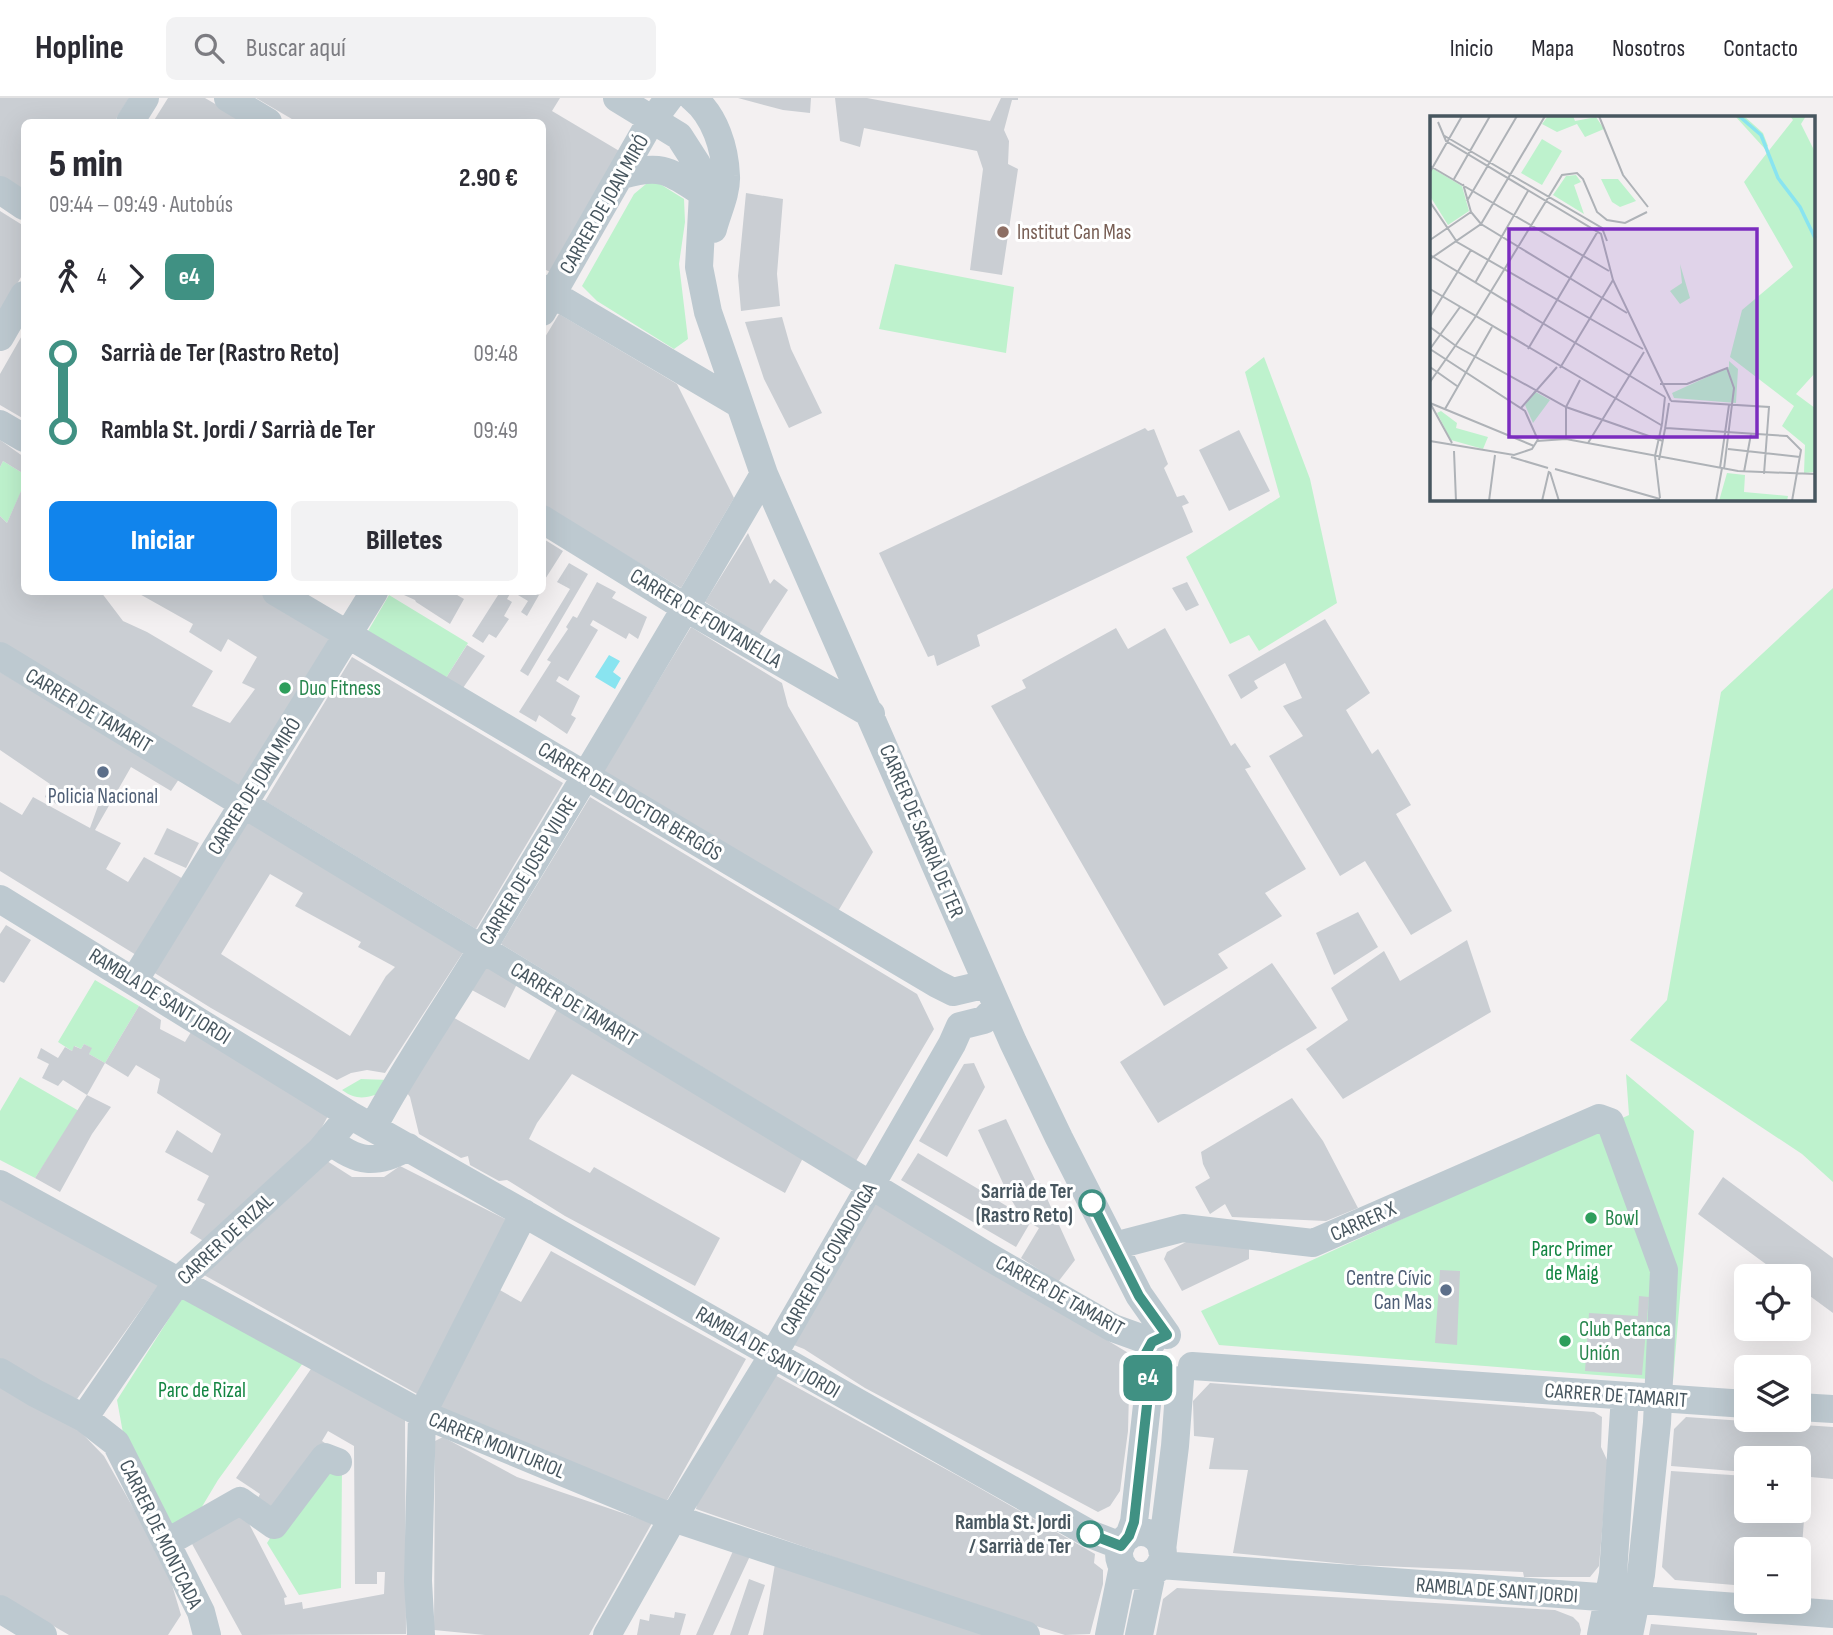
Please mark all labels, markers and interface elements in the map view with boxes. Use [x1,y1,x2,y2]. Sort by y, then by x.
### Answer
search box [166,17,656,80]
text: Hopline [35,28,124,68]
icon: search [190,29,228,67]
text: Buscar aquí [246,33,346,64]
text: Inicio [1450,34,1493,63]
text: Mapa [1531,34,1574,63]
text: Nosotros [1612,34,1685,63]
text: Contacto [1723,34,1798,63]
inset map [1430,116,1815,500]
street label: CARRER DE JOAN MIRÓ [554,130,654,278]
text: 5 min [49,142,123,187]
text: 2.90 € [459,163,518,194]
text: 09:44 – 09:49 · Autobús [49,191,233,219]
place label: Institut Can Mas [1017,220,1131,245]
marker: Institut Can Mas [995,224,1011,240]
icon: walk [49,258,87,296]
icon: forward [117,258,155,296]
text: e4 [179,262,200,291]
text: 4 [97,263,107,291]
text: Sarrià de Ter (Rastro Reto) [101,338,339,369]
text: 09:48 [473,340,518,368]
text: Rambla St. Jordi / Sarrià de Ter [101,415,375,446]
text: 09:49 [473,417,518,445]
button: Iniciar [49,501,277,581]
button: Billetes [291,501,518,581]
street label: CARRER DE FONTANELLA [625,563,787,674]
street label: CARRER DE TAMARIT [21,663,157,758]
place label: Duo Fitness [299,676,381,701]
marker: Duo Fitness [277,680,293,696]
street label: CARRER DE JOAN MIRÓ [202,713,307,859]
street label: CARRER DEL DOCTOR BERGÓS [533,737,726,866]
street label: CARRER DE SARRIÀ DE TER [874,741,969,922]
marker: Policia Nacional [95,764,111,780]
place label: Policia Nacional [48,784,158,809]
street label: CARRER DE JOSEP VIURE [474,791,583,949]
street label: RAMBLA DE SANT JORDI [84,943,235,1050]
street label: CARRER DE TAMARIT [506,957,642,1052]
street label: CARRER DE COVADONGA [775,1178,883,1340]
place label: Sarrià de Ter (Rastro Reto) [976,1179,1074,1228]
street label: CARRER DE RIZAL [172,1188,279,1290]
marker: Sarrià de Ter (Rastro Reto) [1079,1190,1105,1216]
street label: CARRER X [1327,1196,1400,1247]
place label: Bowl [1605,1206,1639,1231]
marker: Bowl [1583,1210,1599,1226]
park label: Parc Primer de Maig [1532,1237,1612,1286]
street label: CARRER DE TAMARIT [991,1250,1129,1341]
map controls [1734,1264,1811,1614]
button: locate [1734,1264,1811,1341]
place label: Centre Cívic Can Mas [1346,1266,1432,1315]
marker: Centre Cívic Can Mas [1438,1282,1454,1298]
street label: RAMBLA DE SANT JORDI [691,1301,844,1404]
place label: Club Petanca Unión [1579,1317,1671,1366]
marker: Club Petanca Unión [1557,1333,1573,1349]
line badge: e4 [1116,1355,1180,1401]
button: layers [1734,1355,1811,1432]
text: e4 [1137,1363,1159,1392]
park label: Parc de Rizal [158,1378,246,1403]
street label: CARRER DE TAMARIT [1544,1378,1689,1413]
street label: CARRER MONTURIOL [425,1407,569,1484]
button: + [1734,1446,1811,1523]
street label: CARRER DE MONTCADA [114,1456,208,1614]
place label: Rambla St. Jordi / Sarrià de Ter [955,1510,1071,1559]
marker: Rambla St. Jordi / Sarrià de Ter [1077,1521,1103,1547]
button: − [1734,1537,1811,1614]
street label: RAMBLA DE SANT JORDI [1415,1572,1579,1609]

